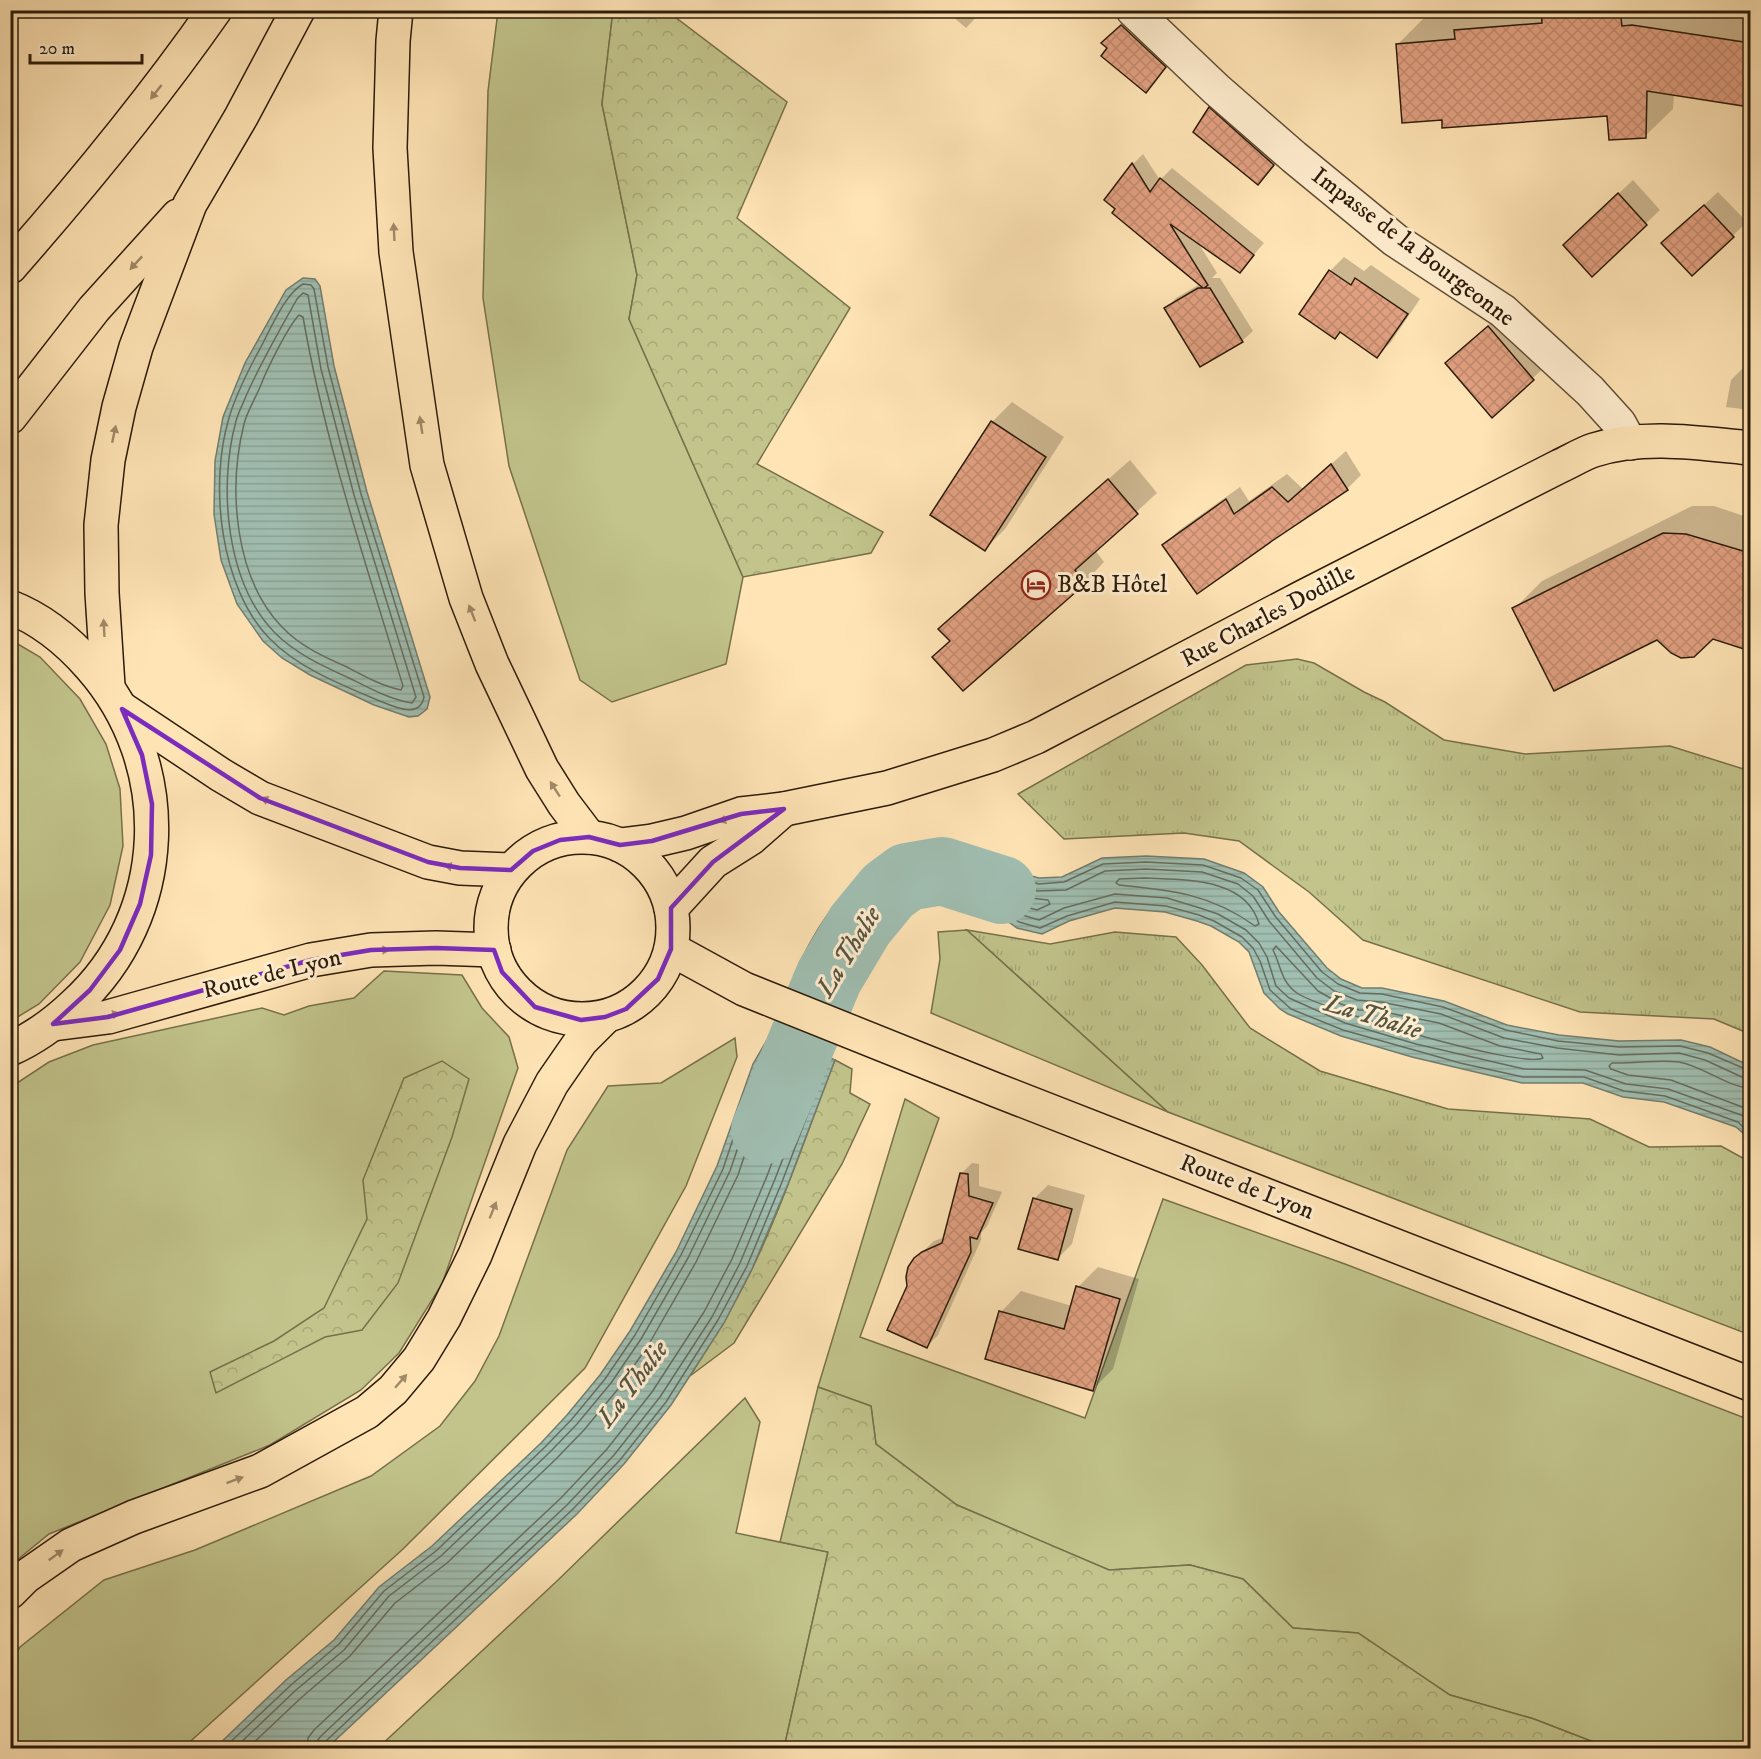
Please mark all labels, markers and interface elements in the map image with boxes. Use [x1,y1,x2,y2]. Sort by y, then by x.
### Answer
scale bar [30,27,142,65]
text: 20 m [39,38,75,60]
one-way arrow [150,84,163,100]
street label: Impasse de la Bourgeonne [1306,161,1521,333]
one-way arrow [390,223,399,242]
one-way arrow [129,255,143,270]
one-way arrow [416,416,425,435]
one-way arrow [109,424,119,443]
street label: Rue Charles Dodille [1176,558,1360,674]
hotel icon: B&B Hôtel [1020,569,1052,601]
place label: B&B Hôtel [1057,570,1168,600]
one-way arrow [467,604,476,622]
one-way arrow [100,618,109,637]
one-way arrow [549,781,560,797]
one-way arrow [260,796,278,806]
one-way arrow [718,815,736,824]
one-way arrow [443,862,462,871]
water label: La Thalie [808,900,889,1005]
street label: Route de Lyon [200,942,345,1006]
one-way arrow [372,945,391,955]
water label: La Thalie [1319,986,1426,1048]
one-way arrow [102,1010,120,1020]
street label: Route de Lyon [1176,1148,1319,1227]
one-way arrow [489,1201,498,1219]
water label: La Thalie [589,1334,677,1435]
one-way arrow [394,1374,407,1389]
one-way arrow [226,1475,244,1485]
one-way arrow [48,1550,63,1562]

